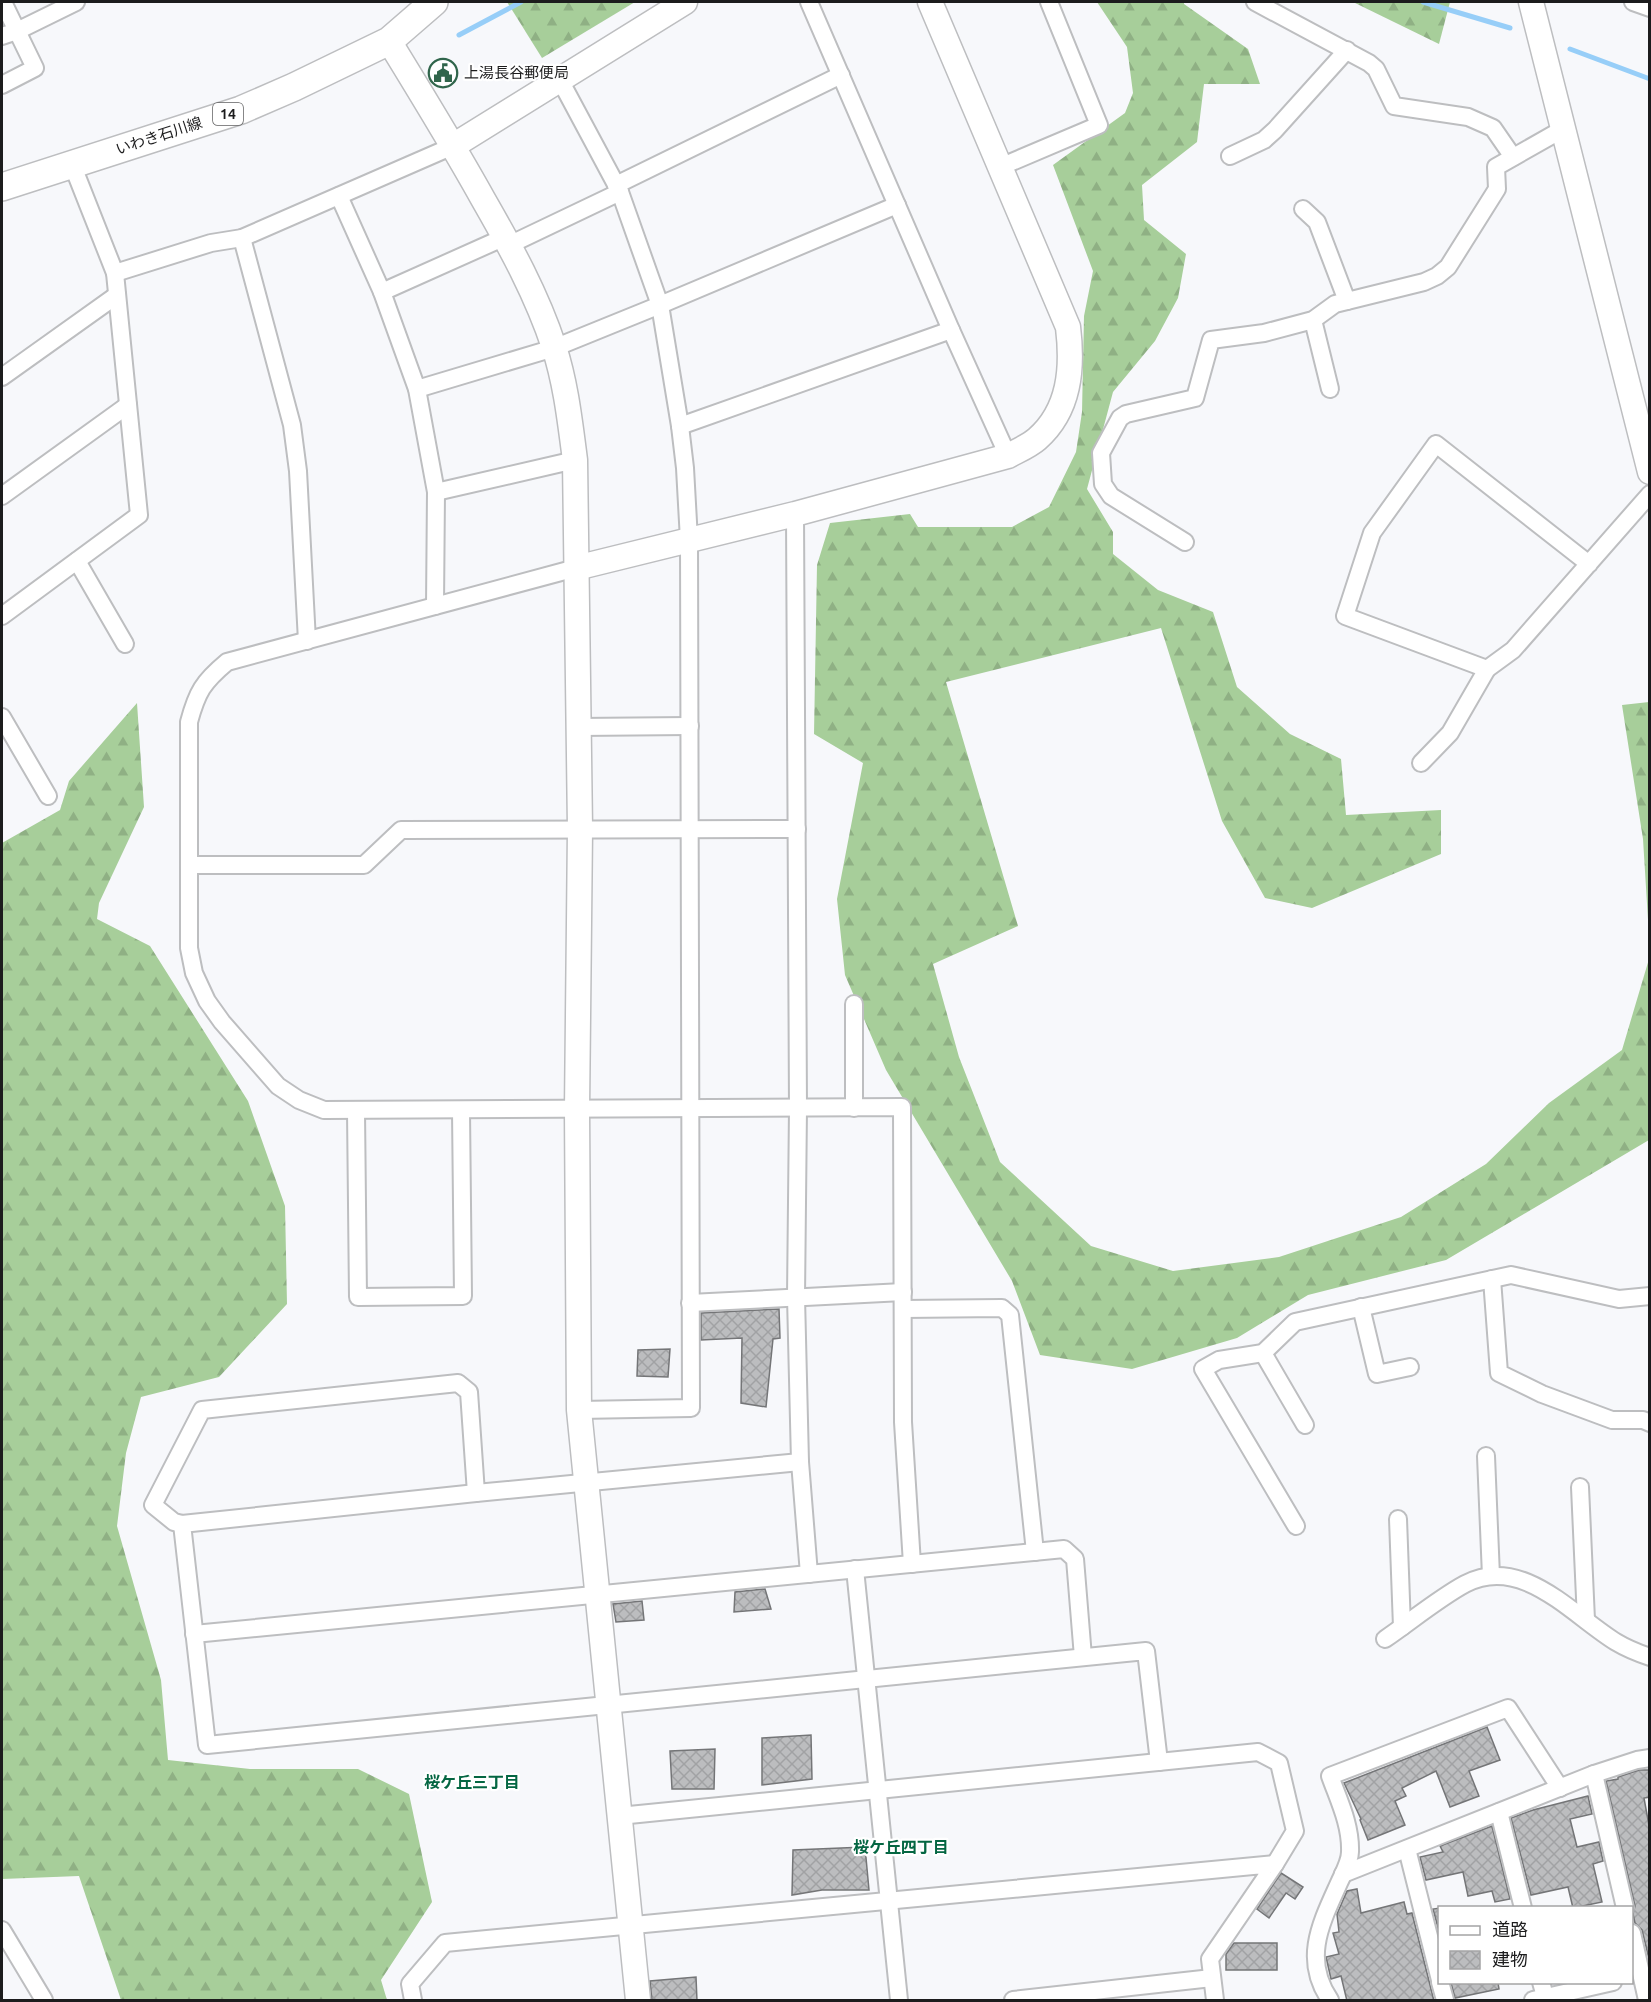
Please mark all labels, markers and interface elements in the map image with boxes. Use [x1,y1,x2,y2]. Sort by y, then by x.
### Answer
public building icon: 上湯長谷郵便局 [427,57,459,89]
place label: 上湯長谷郵便局 [464,64,569,81]
road number: 14 [213,103,243,125]
street label: いわき石川線 [113,114,204,158]
district label: 桜ケ丘三丁目 [424,1773,520,1791]
district label: 桜ケ丘四丁目 [853,1838,949,1856]
legend [1438,1906,1633,1984]
text: 道路 [1492,1919,1528,1939]
text: 建物 [1492,1949,1528,1969]

